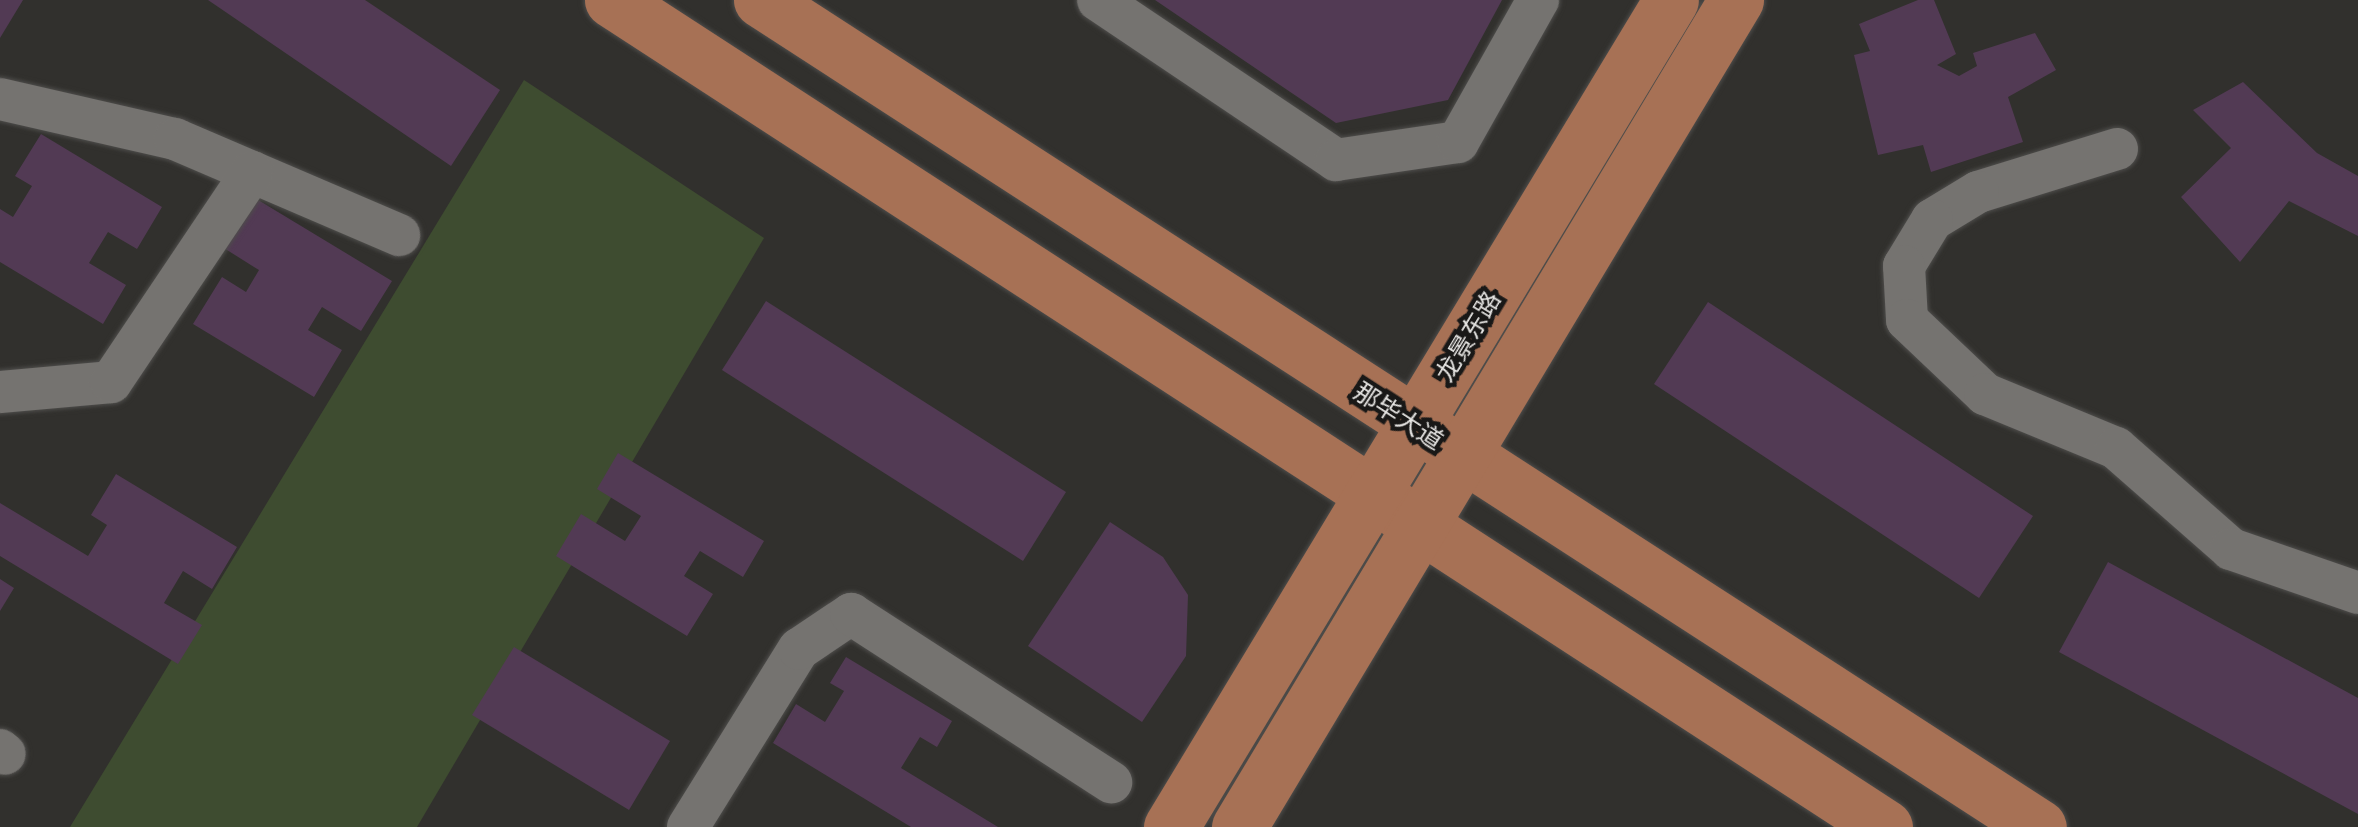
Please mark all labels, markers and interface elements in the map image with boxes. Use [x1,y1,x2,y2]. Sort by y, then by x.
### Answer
street label: 龙景东路 [1430,286,1508,388]
street label: 那毕大道 [1348,377,1448,457]

